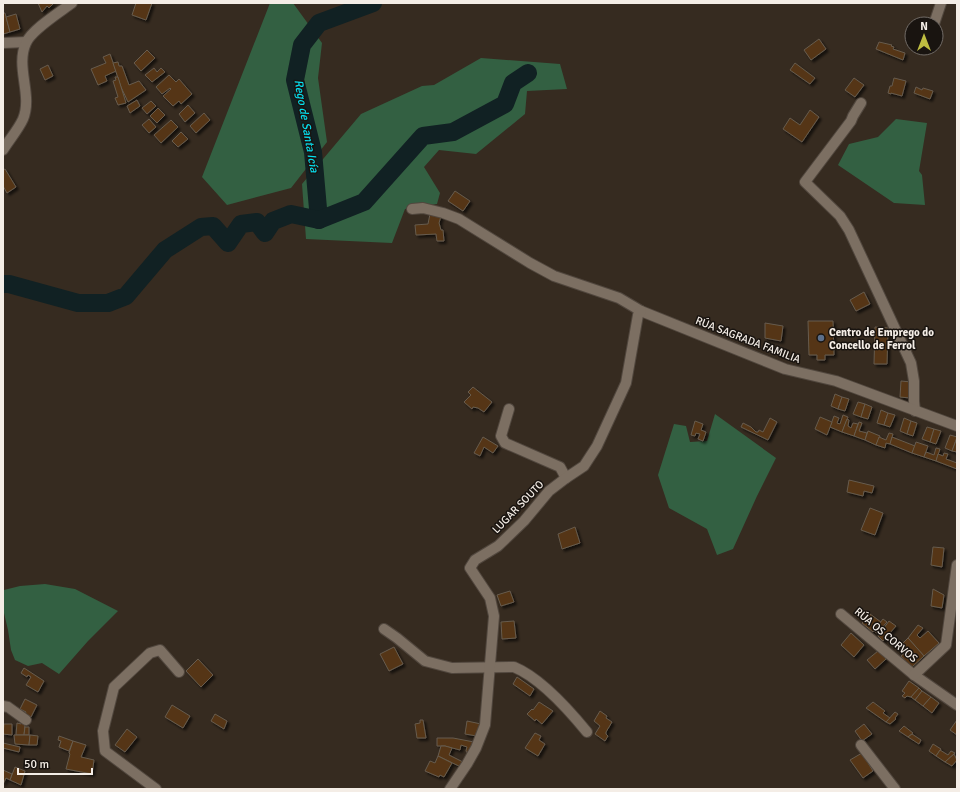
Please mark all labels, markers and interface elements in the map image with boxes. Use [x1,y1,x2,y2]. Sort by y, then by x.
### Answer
north arrow [904,16,944,56]
text: N [920,20,928,33]
water label: Rego de Santa Icía [290,78,322,175]
street label: RÚA SAGRADA FAMILIA [694,313,803,366]
place label: Centro de Emprego do Concello de Ferrol [829,326,934,352]
marker: Centro de Emprego do Concello de Ferrol [816,333,826,343]
street label: LUGAR SOUTO [490,478,546,536]
street label: RÚA OS CORVOS [852,604,921,665]
scale bar [18,750,92,776]
text: 50 m [24,757,49,772]

